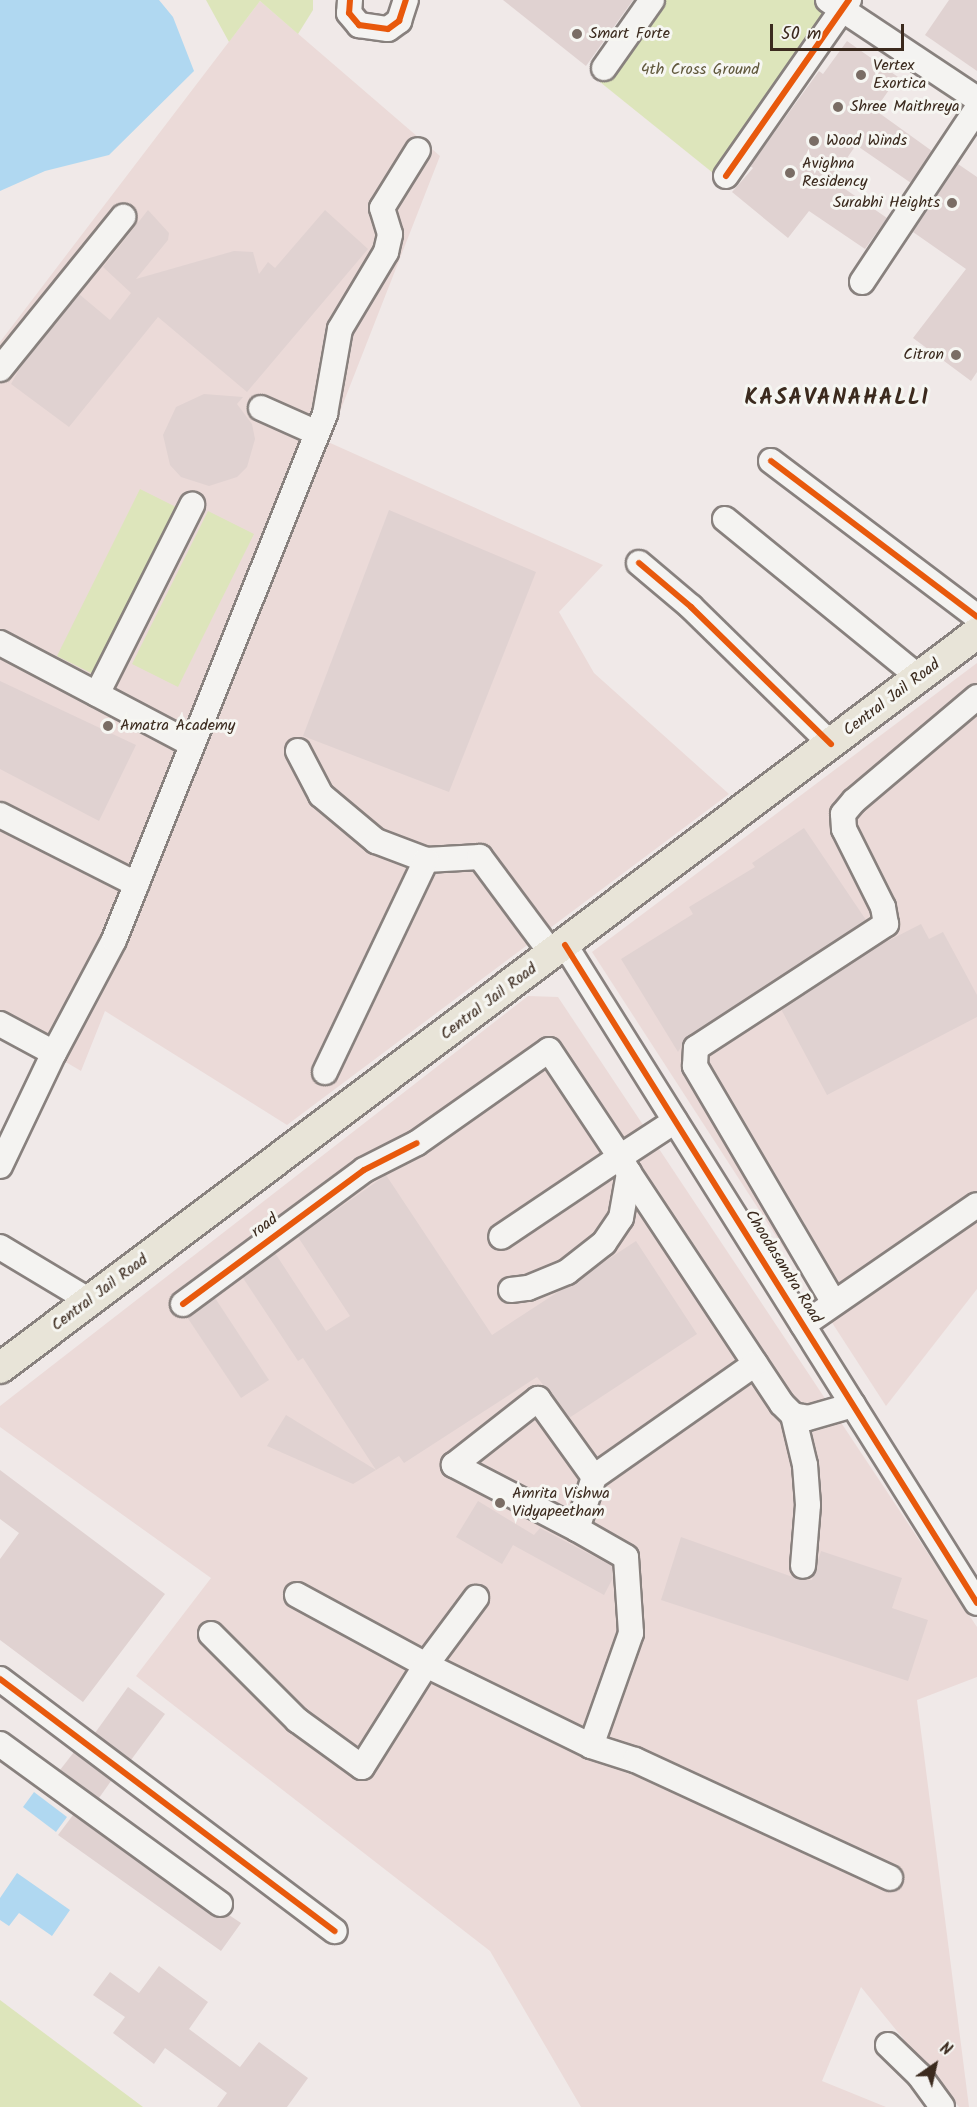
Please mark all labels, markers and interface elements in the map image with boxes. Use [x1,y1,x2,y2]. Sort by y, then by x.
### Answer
scale bar [773,12,906,50]
text: 50 m [781,20,821,49]
place label: Smart Forte [589,24,670,44]
marker: Smart Forte [570,27,584,41]
place label: Vertex Exortica [873,56,926,94]
park label: 4th Cross Ground [641,60,759,80]
marker: Vertex Exortica [854,68,868,82]
place label: Shree Maithreya [850,97,959,117]
marker: Shree Maithreya [831,100,845,114]
place label: Wood Winds [826,131,907,151]
marker: Wood Winds [807,134,821,148]
place label: Avighna Residency [802,154,868,192]
marker: Avighna Residency [783,166,797,180]
place label: Surabhi Heights [833,193,940,213]
marker: Surabhi Heights [945,196,959,210]
place label: Citron [903,345,944,365]
marker: Citron [949,348,963,362]
district label: KASAVANAHALLI [745,386,929,412]
street label: Central Jail Road [840,655,944,741]
place label: Amatra Academy [120,716,235,736]
marker: Amatra Academy [101,719,115,733]
street label: Central Jail Road [437,959,541,1045]
street label: Choodasandra Road [740,1207,826,1327]
street label: road [248,1210,282,1242]
street label: Central Jail Road [48,1250,152,1336]
place label: Amrita Vishwa Vidyapeetham [512,1484,610,1522]
marker: Amrita Vishwa Vidyapeetham [493,1496,507,1510]
north arrow [905,2035,965,2095]
text: N [934,2036,957,2063]

